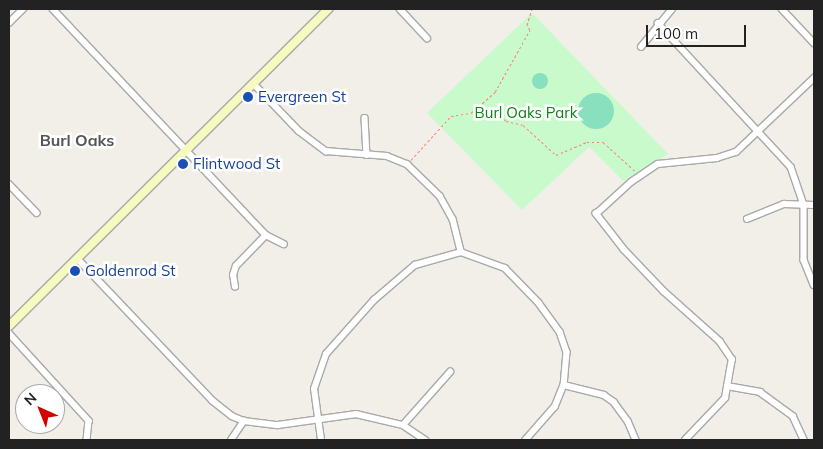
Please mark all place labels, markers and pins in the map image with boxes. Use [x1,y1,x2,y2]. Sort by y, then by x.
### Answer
place label: Evergreen St [258,88,346,106]
marker: Evergreen St [242,91,254,103]
place label: Flintwood St [193,155,280,173]
marker: Flintwood St [177,158,189,170]
place label: Goldenrod St [85,262,175,280]
marker: Goldenrod St [69,265,81,277]

